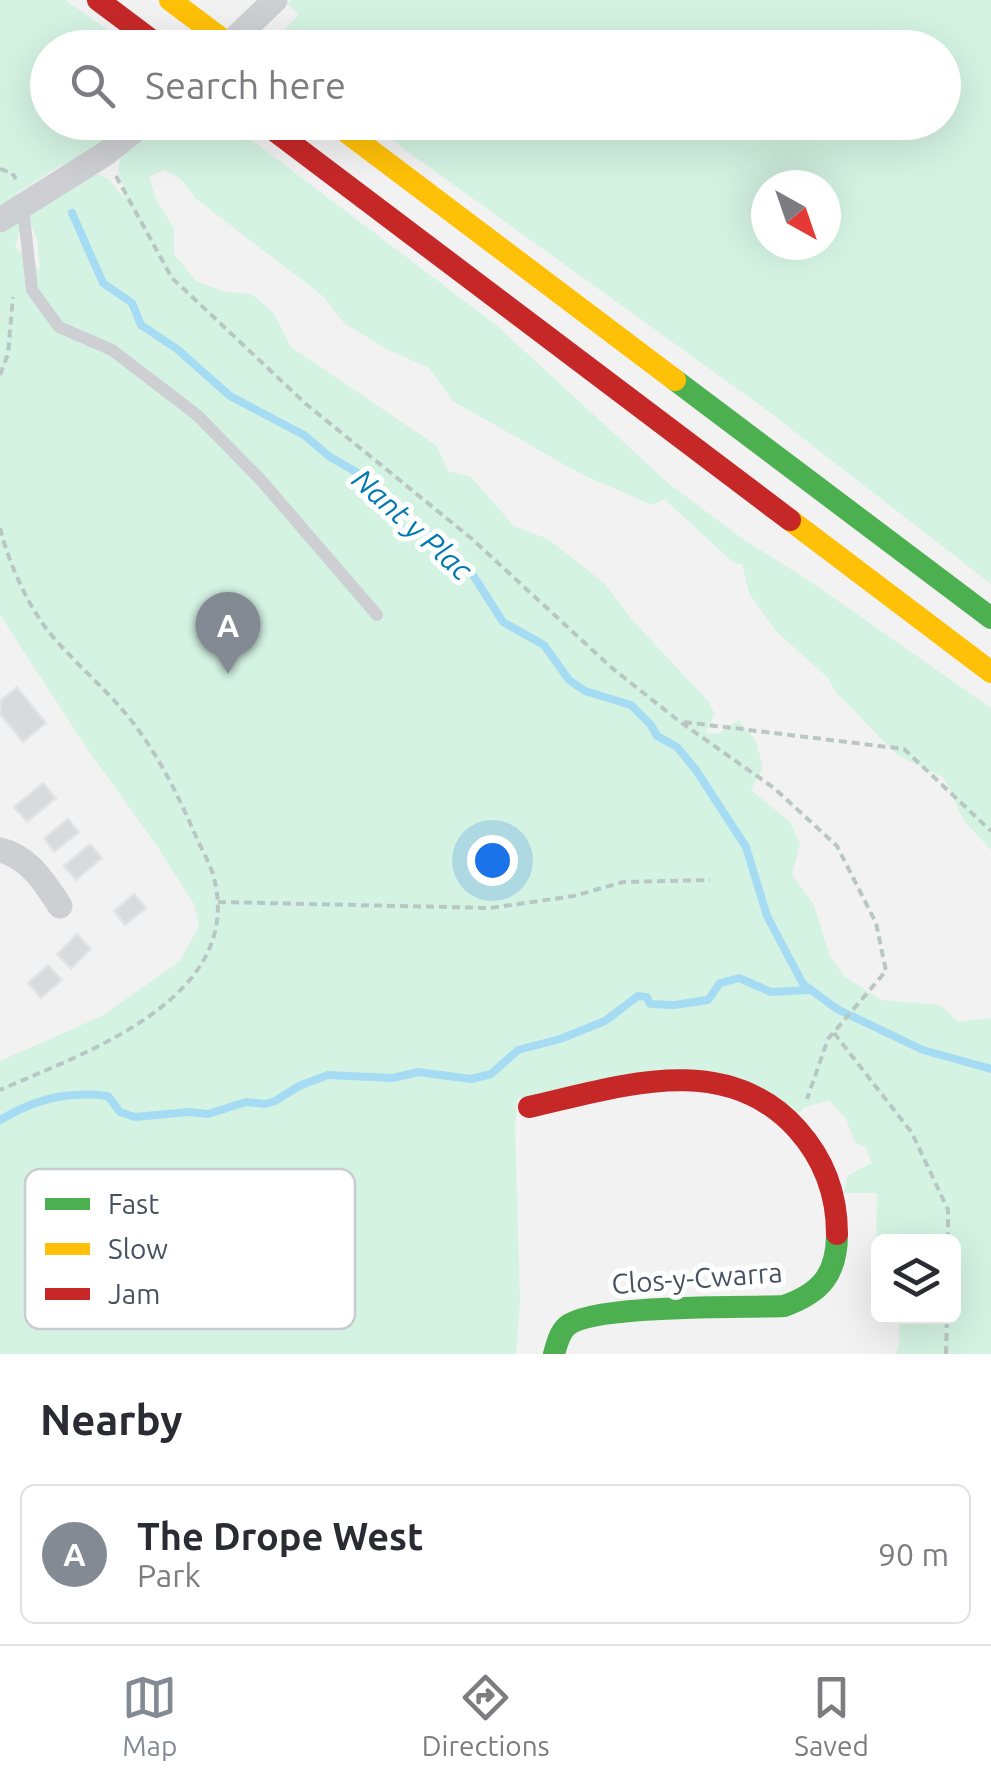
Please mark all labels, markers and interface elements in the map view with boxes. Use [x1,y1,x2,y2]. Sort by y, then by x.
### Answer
search box [30,30,961,140]
icon: search [65,58,120,113]
text: Search here [145,64,346,106]
north arrow [751,170,841,260]
water label: Nant y Plac [346,462,480,587]
pin: A [196,592,260,674]
your location [467,835,518,886]
legend [25,1169,355,1329]
text: Fast [108,1188,159,1219]
text: Slow [108,1233,168,1264]
map controls [871,1234,961,1324]
button: layers [871,1234,961,1324]
street label: Clos-y-Cwarra [610,1256,784,1299]
text: Jam [108,1278,160,1309]
text: Nearby [40,1396,183,1443]
text: The Drope West [137,1515,423,1557]
text: A [63,1536,86,1572]
text: 90 m [878,1536,949,1572]
text: Park [137,1557,201,1593]
tab: Map [122,1670,177,1761]
tab: Directions [422,1670,550,1761]
tab: Saved [794,1670,869,1761]

